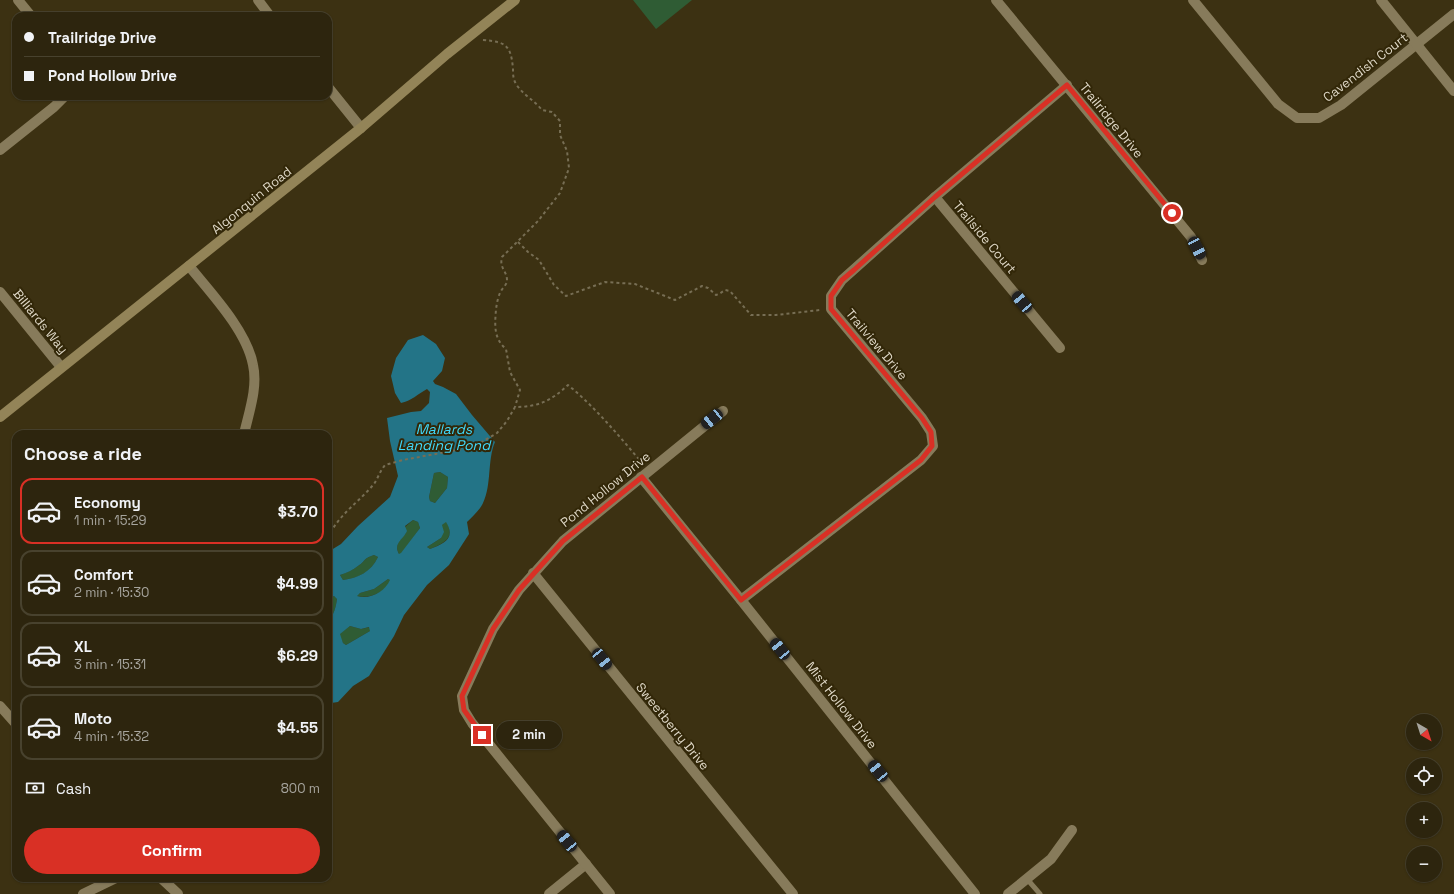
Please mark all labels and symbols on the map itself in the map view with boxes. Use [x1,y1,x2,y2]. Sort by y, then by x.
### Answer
street label: Cavendish Court [1320,29,1411,106]
street label: Trailridge Drive [1076,79,1147,161]
street label: Algonquin Road [208,163,295,238]
street label: Trailside Court [949,197,1020,277]
route start [1163,204,1181,222]
car [1186,235,1208,261]
street label: Billiards Way [9,285,72,357]
car [1010,289,1034,315]
street label: Trailview Drive [842,305,911,383]
car [699,407,725,431]
water label: Mallards Landing Pond [398,420,492,454]
street label: Pond Hollow Drive [557,448,654,531]
car [768,636,792,662]
car [590,646,614,672]
street label: Mist Hollow Drive [802,658,881,752]
street label: Sweetberry Drive [632,679,713,774]
north arrow [1406,714,1442,750]
callout: 2 min [496,721,562,749]
route end [473,726,491,744]
car [866,758,890,784]
car [555,828,579,854]

